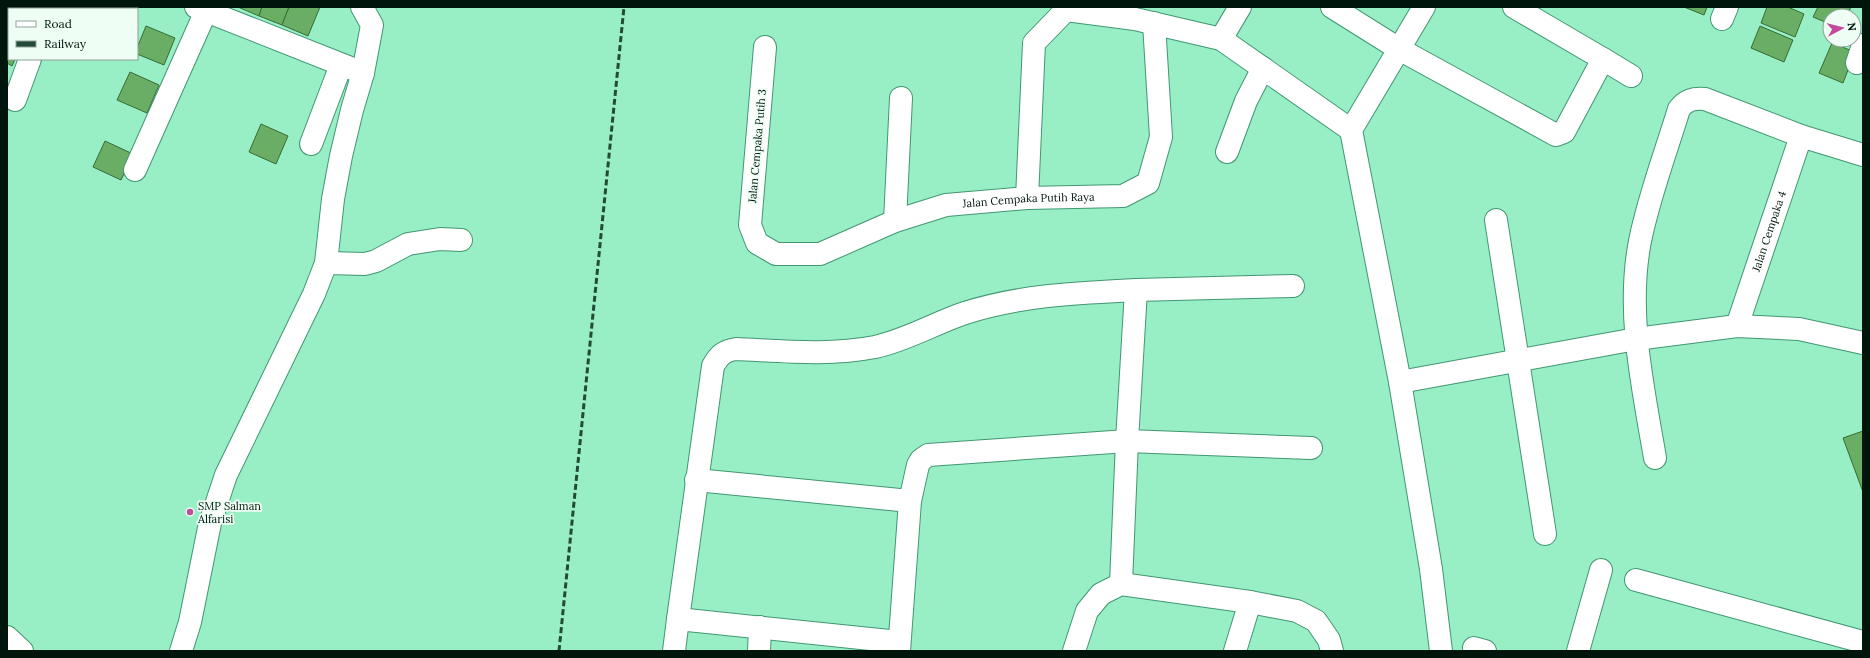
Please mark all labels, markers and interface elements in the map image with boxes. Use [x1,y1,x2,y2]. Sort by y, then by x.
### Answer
legend [8,8,138,60]
north arrow [1822,8,1862,48]
text: Road [44,16,72,31]
text: N [1844,22,1859,32]
text: Railway [44,36,87,51]
street label: Jalan Cempaka Putih 3 [745,88,769,205]
street label: Jalan Cempaka 4 [1749,189,1789,274]
street label: Jalan Cempaka Putih Raya [961,190,1095,211]
place label: SMP Salman Alfarisi [197,499,261,526]
marker: SMP Salman Alfarisi [185,507,195,517]

